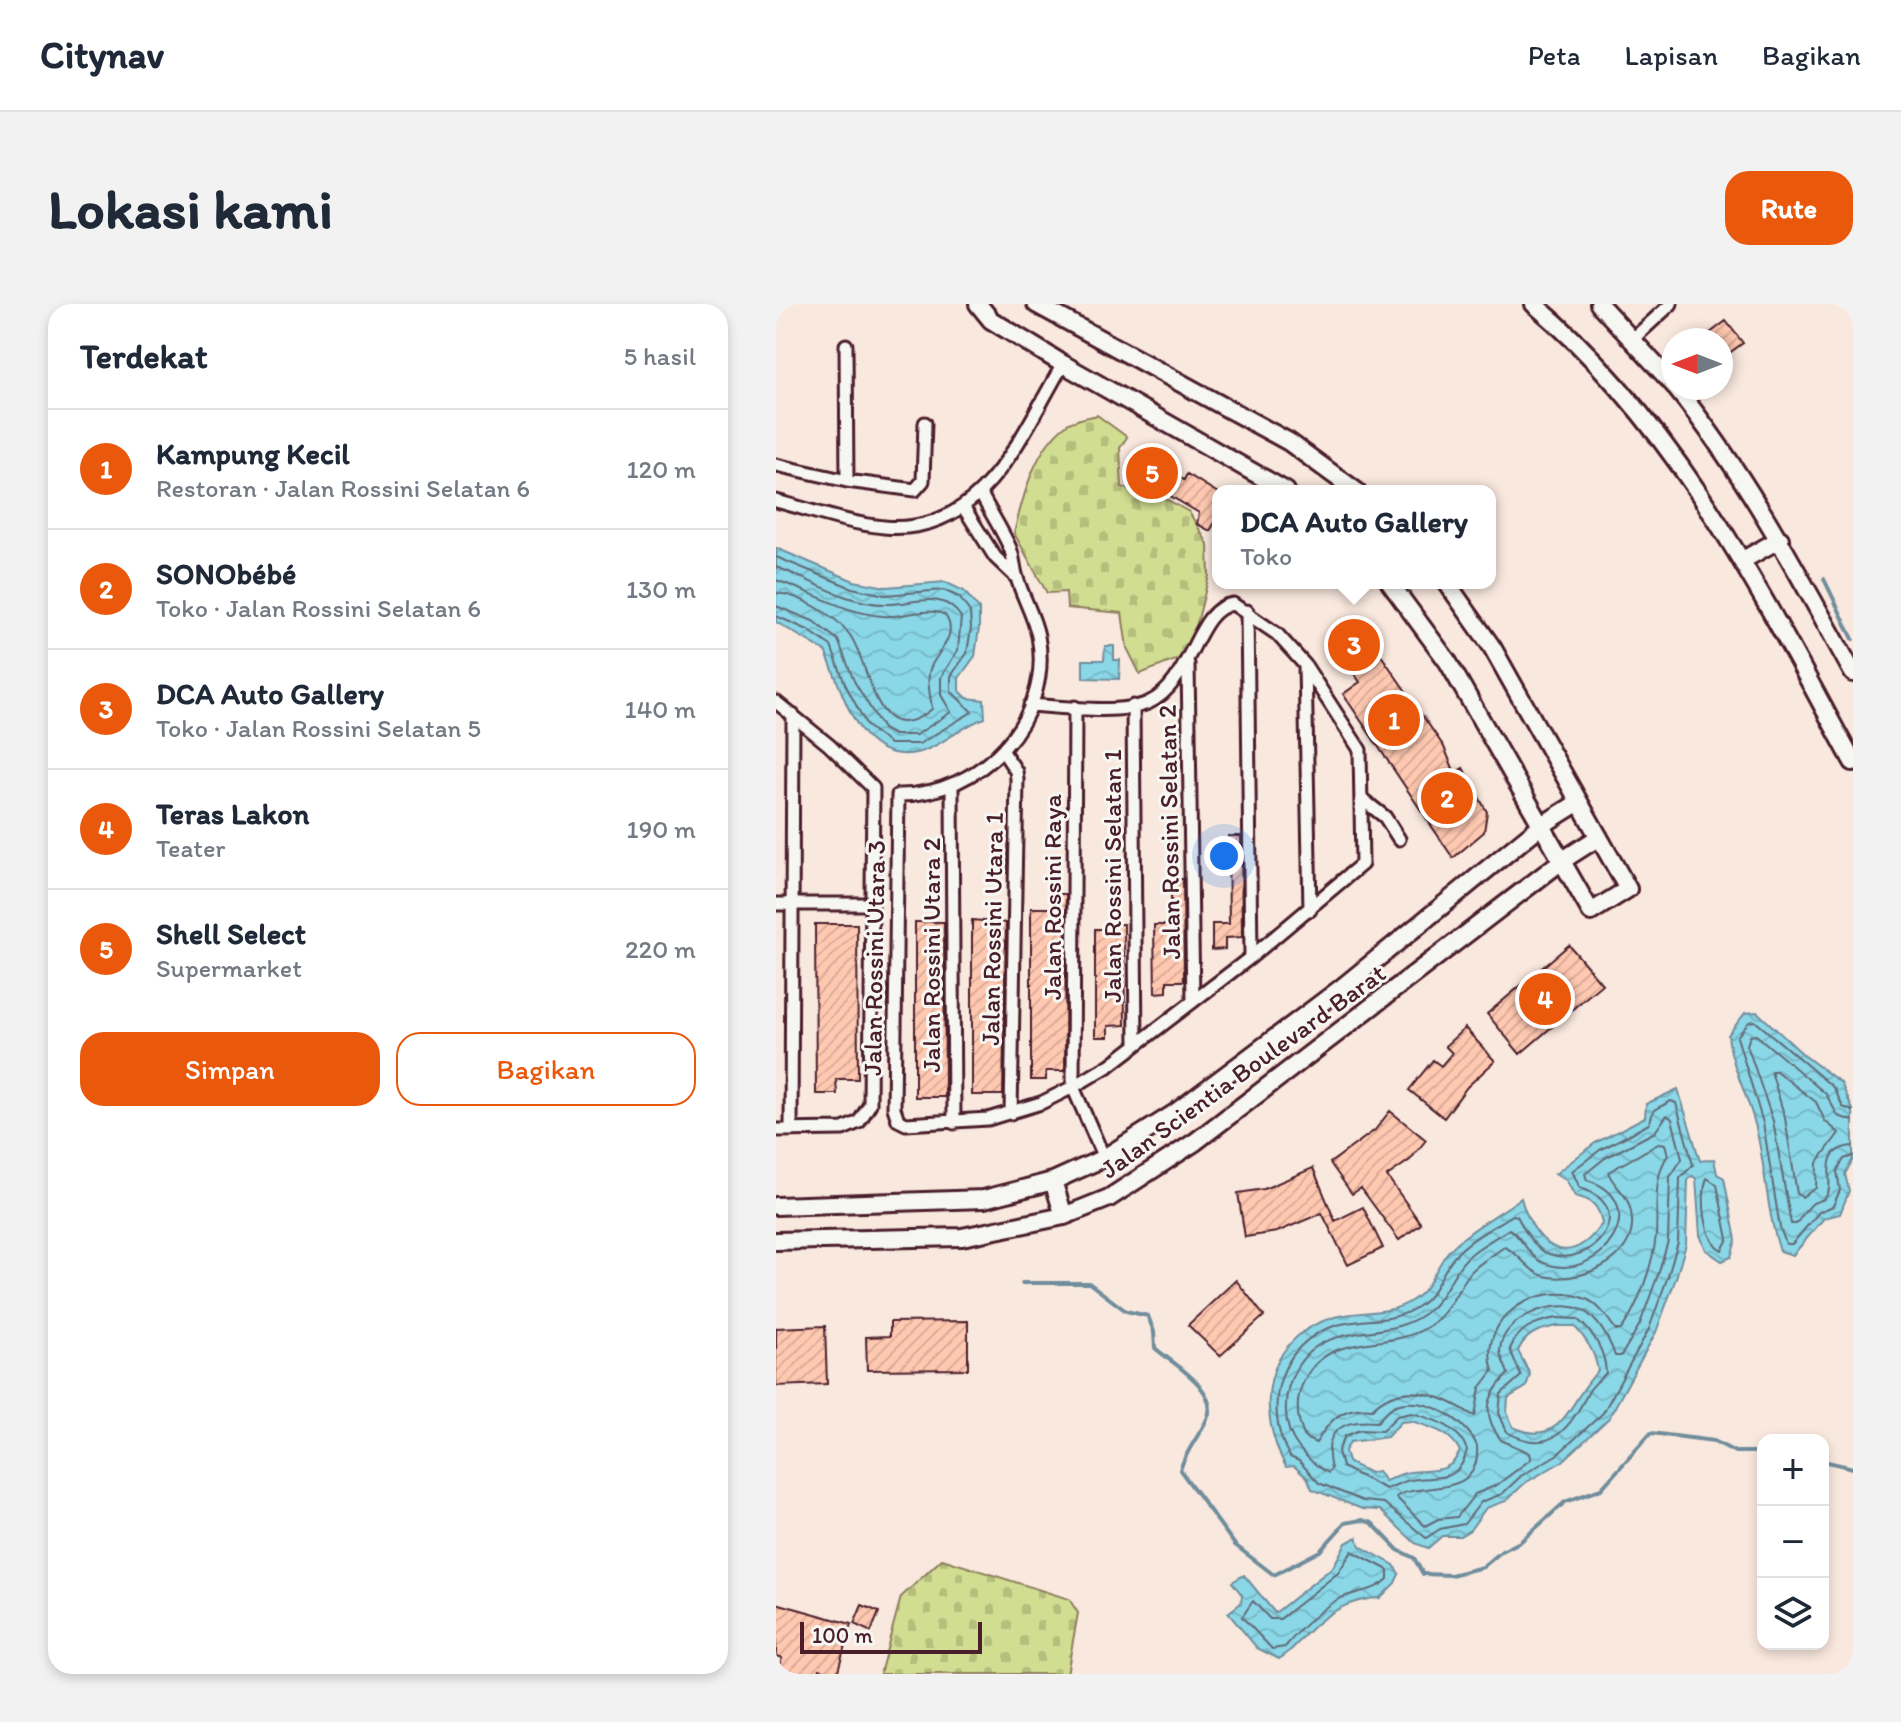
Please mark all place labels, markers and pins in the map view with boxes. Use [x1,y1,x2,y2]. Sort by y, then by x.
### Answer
pin: 5 [1126,443,1178,503]
pin: 3 [1328,615,1380,675]
pin: 1 [1368,690,1420,750]
pin: 2 [1421,768,1473,828]
pin: 4 [1519,969,1571,1029]

